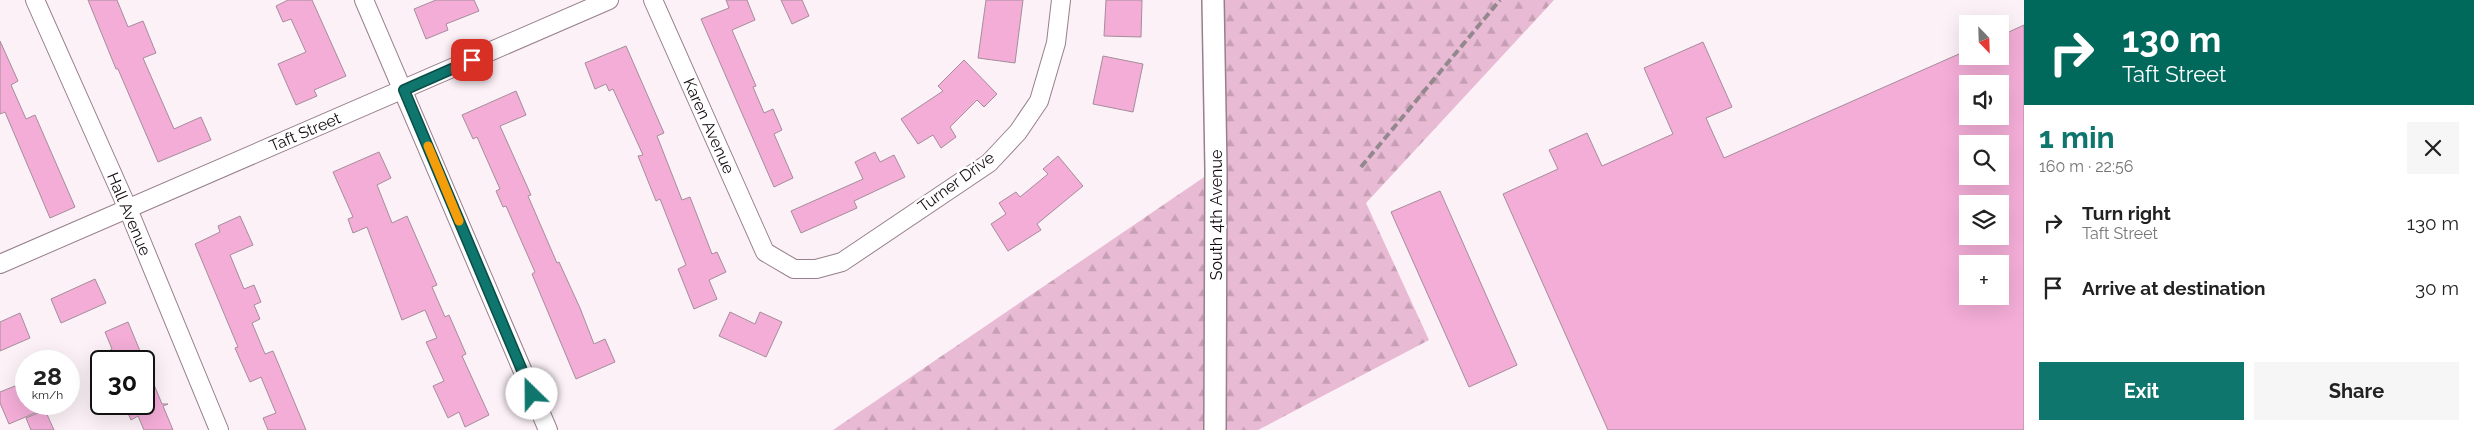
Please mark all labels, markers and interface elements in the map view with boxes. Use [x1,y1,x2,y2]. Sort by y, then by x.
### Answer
north arrow [1959,15,2009,65]
map controls [1959,15,2009,305]
text: 130 m [2122,19,2221,60]
icon: right [2039,20,2104,85]
pin [451,39,493,81]
icon: arrive [458,46,486,74]
text: Taft Street [2122,61,2226,87]
street label: Karen Avenue [679,75,739,177]
button: sound [1959,75,2009,125]
street label: Taft Street [266,108,344,156]
text: 1 min [2039,120,2115,155]
button: close [2407,122,2459,174]
button: search [1959,135,2009,185]
street label: Turner Drive [914,148,998,216]
street label: South 4th Avenue [1207,150,1226,280]
text: 160 m · 22:56 [2039,157,2133,176]
street label: Hall Avenue [103,170,155,258]
button: layers [1959,195,2009,245]
text: Turn right [2082,202,2171,224]
icon: right [2039,209,2067,237]
text: 130 m [2407,212,2459,234]
text: Taft Street [2082,224,2158,243]
button: + [1959,255,2009,305]
icon: arrive [2039,274,2067,302]
text: Arrive at destination [2082,277,2266,299]
text: 30 m [2415,277,2459,299]
speed limit sign: 30 [90,350,155,415]
text: 28 [33,361,62,391]
button: Exit [2039,362,2244,420]
button: Share [2254,362,2459,420]
position arrow [505,367,557,419]
text: km/h [32,388,63,402]

